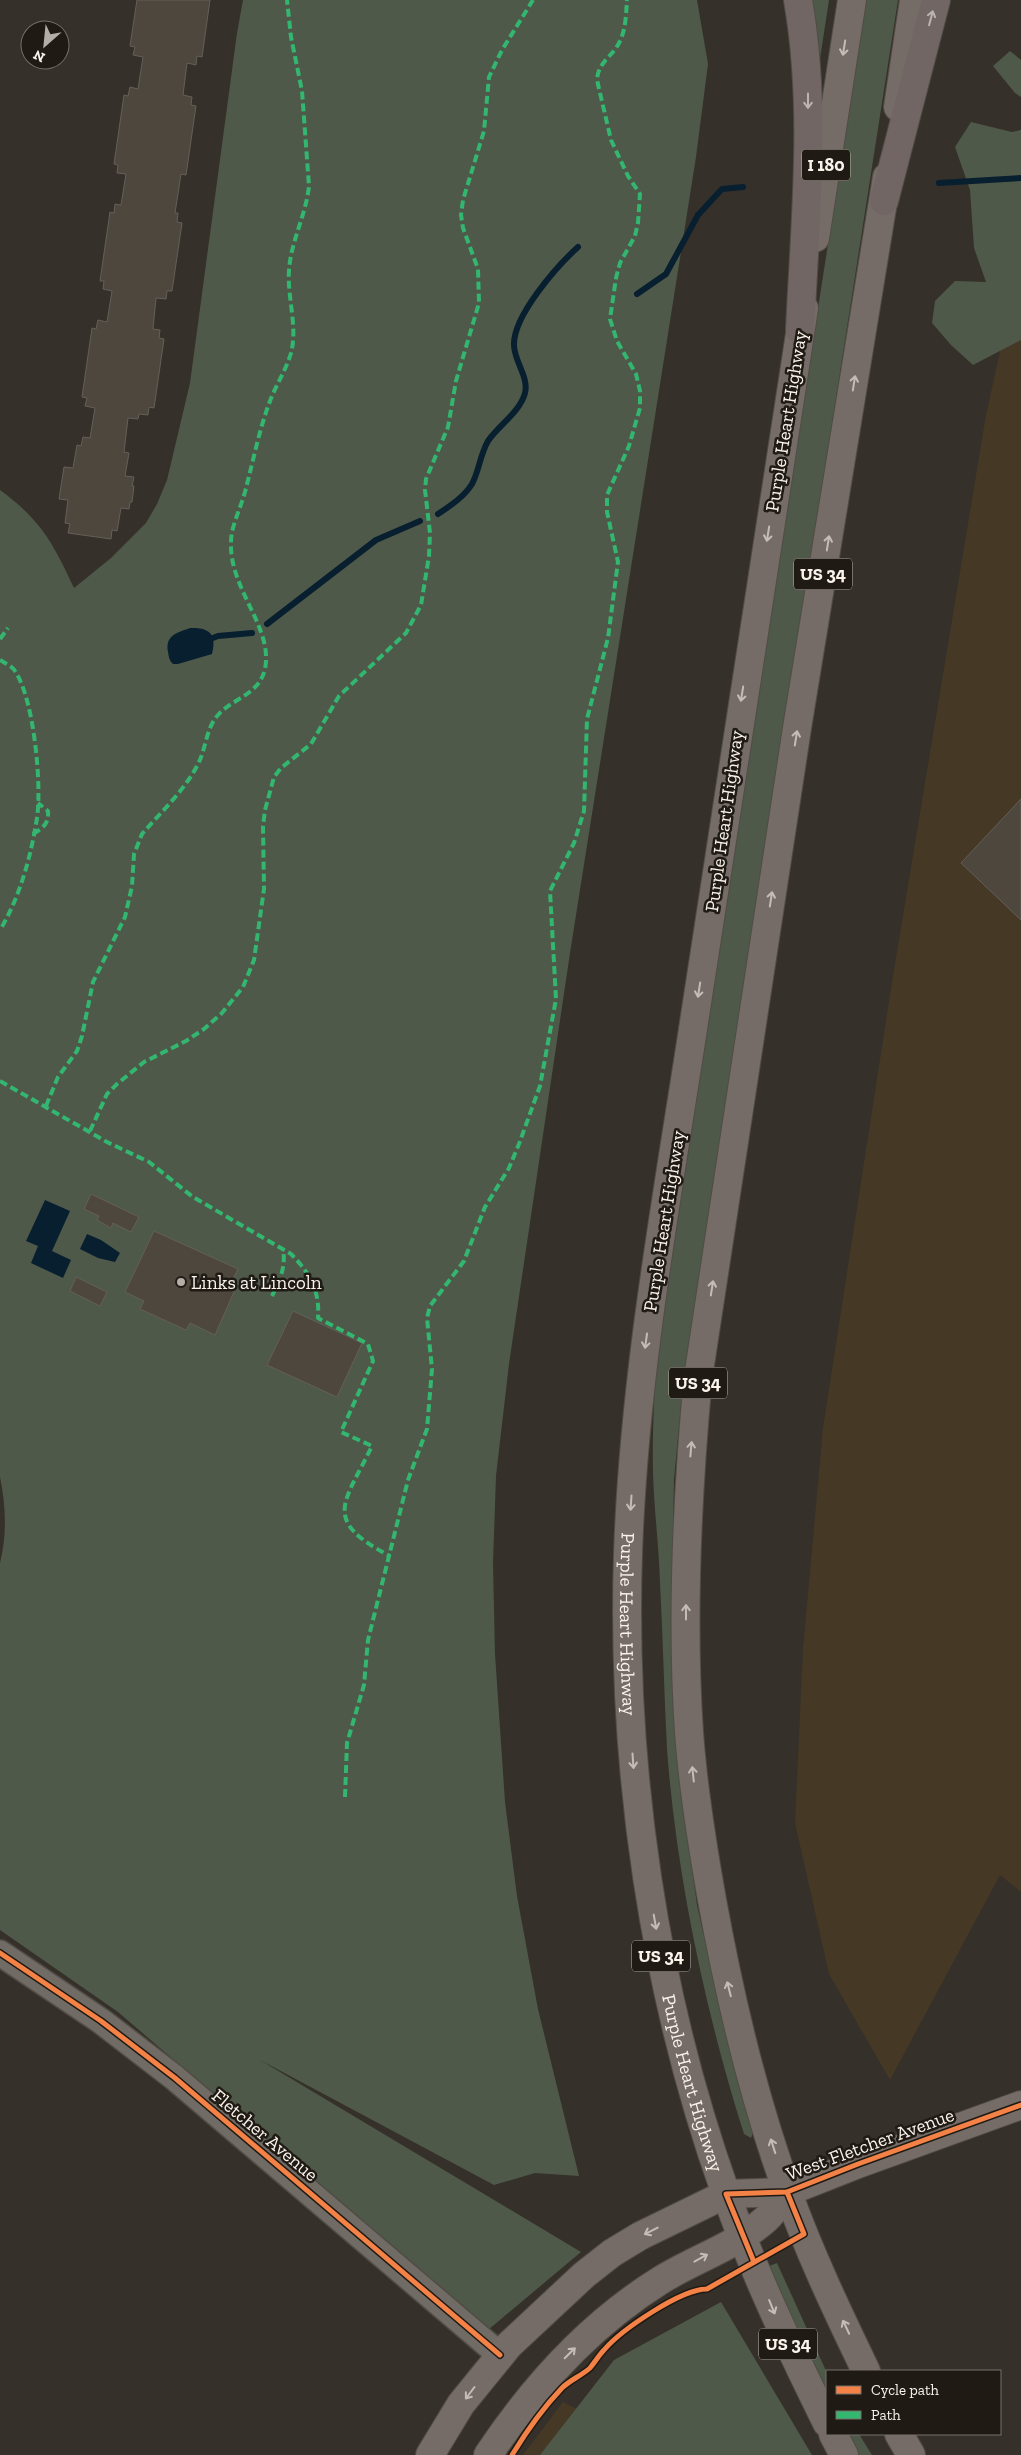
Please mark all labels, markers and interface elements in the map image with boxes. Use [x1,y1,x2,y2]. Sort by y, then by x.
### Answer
one-way arrow [927,10,936,26]
north arrow [20,20,70,70]
one-way arrow [839,40,849,56]
text: N [30,46,48,66]
one-way arrow [803,92,813,108]
road number: I 180 [802,150,850,180]
street label: Purple Heart Highway [760,329,812,513]
one-way arrow [849,375,859,391]
one-way arrow [763,525,773,541]
one-way arrow [823,535,833,551]
road number: US 34 [794,558,852,590]
one-way arrow [737,686,747,702]
street label: Purple Heart Highway [700,728,748,913]
one-way arrow [791,730,801,746]
one-way arrow [767,891,777,907]
one-way arrow [693,982,703,998]
street label: Purple Heart Highway [638,1129,690,1313]
place label: Links at Lincoln [191,1271,322,1294]
marker: Links at Lincoln [175,1276,187,1288]
one-way arrow [707,1281,717,1297]
one-way arrow [641,1333,651,1349]
road number: US 34 [669,1368,727,1399]
one-way arrow [687,1442,696,1458]
one-way arrow [627,1495,636,1511]
street label: Purple Heart Highway [616,1532,642,1717]
one-way arrow [681,1604,691,1620]
one-way arrow [629,1752,638,1768]
one-way arrow [688,1766,698,1782]
one-way arrow [651,1913,661,1929]
road number: US 34 [632,1940,690,1972]
one-way arrow [724,1982,733,1998]
street label: Purple Heart Highway [658,1992,729,2175]
street label: Fletcher Avenue [207,2084,323,2186]
street label: West Fletcher Avenue [783,2103,957,2185]
one-way arrow [767,2138,777,2154]
one-way arrow [644,2227,659,2236]
one-way arrow [693,2253,708,2262]
one-way arrow [768,2299,778,2314]
one-way arrow [840,2320,850,2335]
road number: US 34 [759,2328,817,2360]
one-way arrow [564,2348,576,2360]
legend [826,2370,1001,2435]
text: Cycle path [871,2381,940,2399]
one-way arrow [464,2386,475,2399]
text: Path [871,2406,901,2424]

